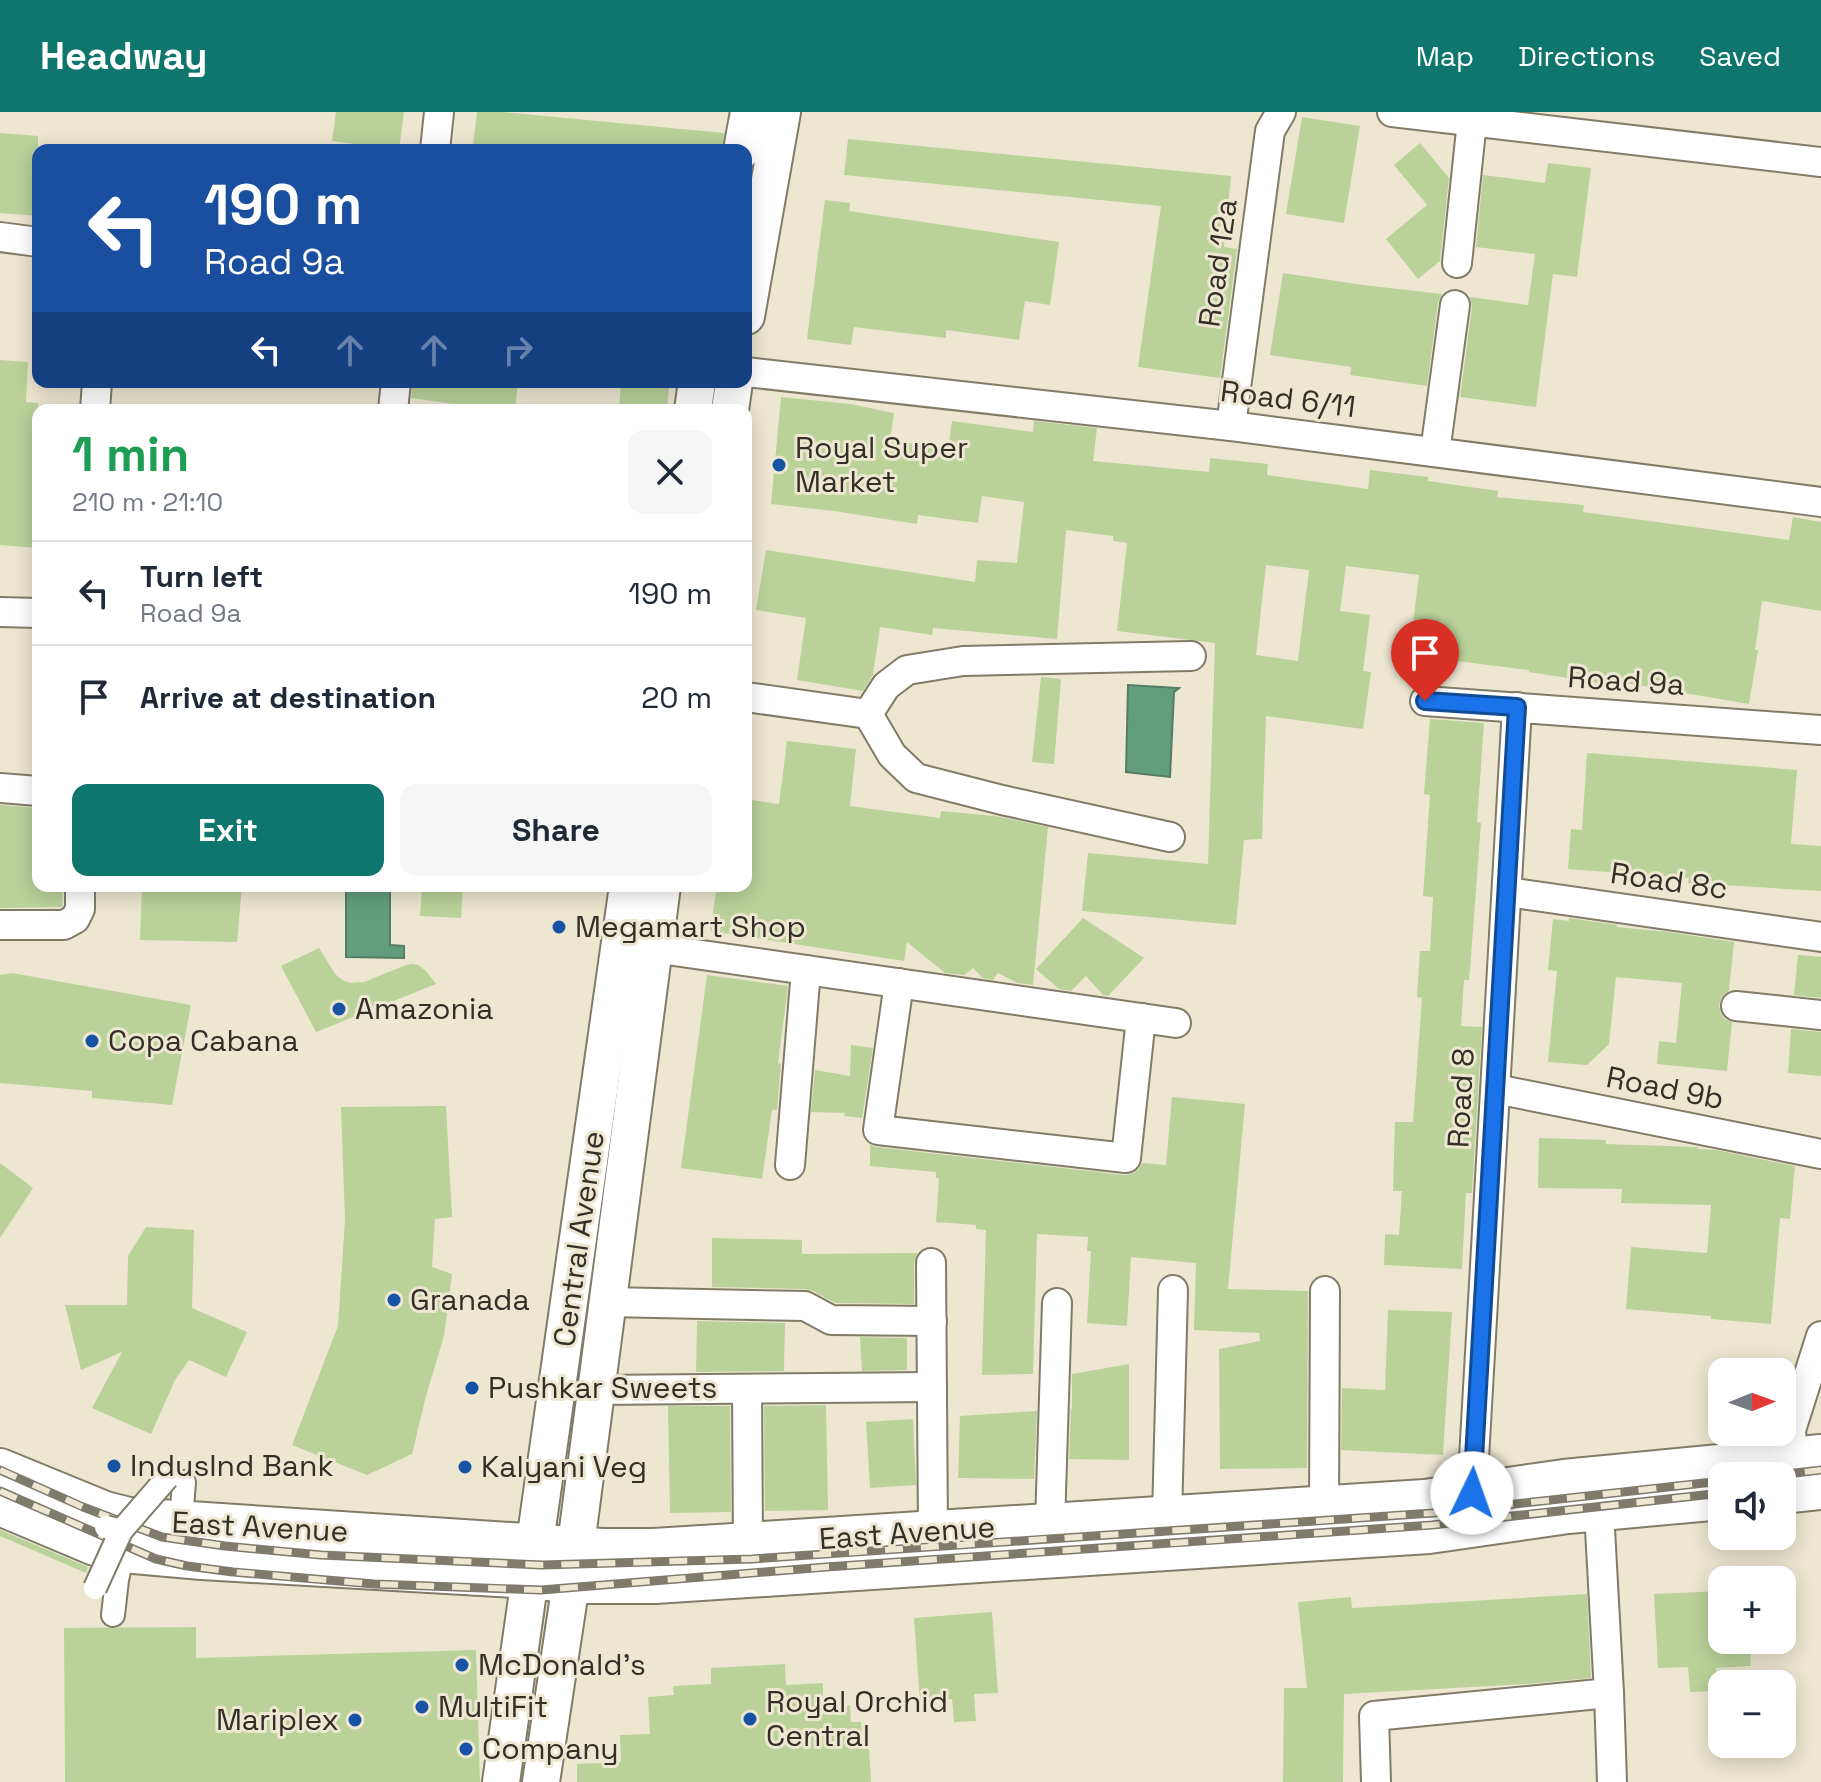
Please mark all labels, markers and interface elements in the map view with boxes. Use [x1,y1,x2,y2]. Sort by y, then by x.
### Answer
text: Headway [40,32,207,80]
text: Map [1416,38,1474,74]
text: Directions [1518,38,1655,74]
text: Saved [1699,38,1781,74]
text: 190 m [204,169,362,240]
icon: left [72,176,176,280]
street label: Road 12a [1189,196,1246,330]
text: Road 9a [204,239,344,285]
icon: left [244,328,288,372]
icon: ahead [328,328,372,372]
icon: ahead [412,328,456,372]
icon: right [496,328,540,372]
street label: Road 6/11 [1218,371,1358,426]
text: 1 min [72,424,189,485]
place label: Royal Super Market [795,428,968,501]
button: close [628,430,712,514]
marker: Royal Super Market [770,456,788,474]
text: 210 m · 21:10 [72,485,223,519]
text: Turn left [140,557,263,596]
icon: left [72,571,116,615]
text: 190 m [628,574,712,613]
text: Road 9a [140,596,241,630]
pin [1391,619,1459,701]
icon: arrive [1403,631,1447,675]
street label: Road 9a [1566,657,1686,704]
icon: arrive [72,675,116,719]
text: Arrive at destination [140,678,436,717]
text: 20 m [641,678,712,717]
button: Exit [72,784,384,876]
button: Share [400,784,712,876]
street label: Road 8c [1608,853,1730,908]
place label: Megamart Shop [575,907,806,946]
marker: Megamart Shop [550,918,568,936]
place label: Amazonia [355,989,494,1028]
marker: Amazonia [330,1000,348,1018]
place label: Copa Cabana [108,1021,299,1060]
marker: Copa Cabana [83,1032,101,1050]
street label: Road 8 [1438,1047,1483,1149]
street label: Road 9b [1603,1057,1727,1118]
street label: Central Avenue [544,1129,613,1349]
place label: Granada [410,1280,530,1319]
marker: Granada [385,1291,403,1309]
north arrow [1708,1358,1796,1446]
map controls [1708,1358,1796,1758]
place label: Pushkar Sweets [488,1368,717,1407]
marker: Pushkar Sweets [463,1379,481,1397]
place label: IndusInd Bank [130,1446,334,1485]
place label: Kalyani Veg [481,1447,647,1486]
position arrow [1430,1451,1514,1535]
marker: IndusInd Bank [105,1457,123,1475]
marker: Kalyani Veg [456,1458,474,1476]
button: sound [1708,1462,1796,1550]
street label: East Avenue [171,1502,349,1551]
street label: East Avenue [818,1507,996,1558]
button: + [1708,1566,1796,1654]
place label: McDonald's [478,1645,646,1684]
marker: McDonald's [453,1656,471,1674]
button: − [1708,1670,1796,1758]
place label: Royal Orchid Central [766,1682,948,1755]
place label: MultiFit [438,1687,548,1726]
marker: MultiFit [413,1698,431,1716]
place label: Mariplex [216,1700,339,1739]
marker: Royal Orchid Central [741,1710,759,1728]
marker: Mariplex [346,1711,364,1729]
place label: Company [482,1729,619,1768]
marker: Company [457,1740,475,1758]

